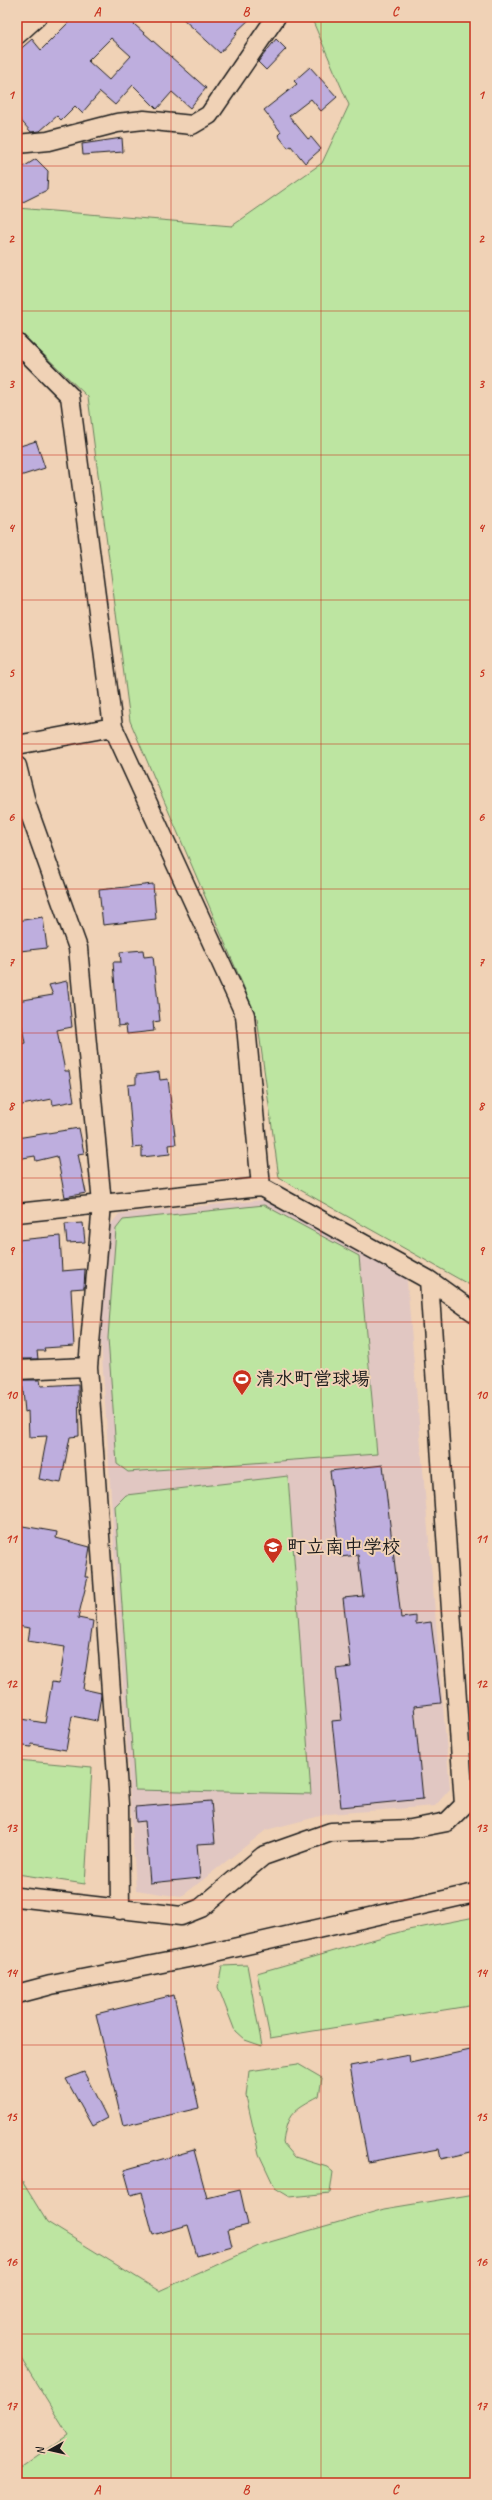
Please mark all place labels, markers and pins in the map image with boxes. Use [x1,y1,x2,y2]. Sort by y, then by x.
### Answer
place label: 清水町営球場 [256,1367,370,1391]
sports icon: 清水町営球場 [231,1368,253,1396]
place label: 町立南中学校 [287,1535,401,1559]
school or university icon: 町立南中学校 [262,1536,284,1564]

